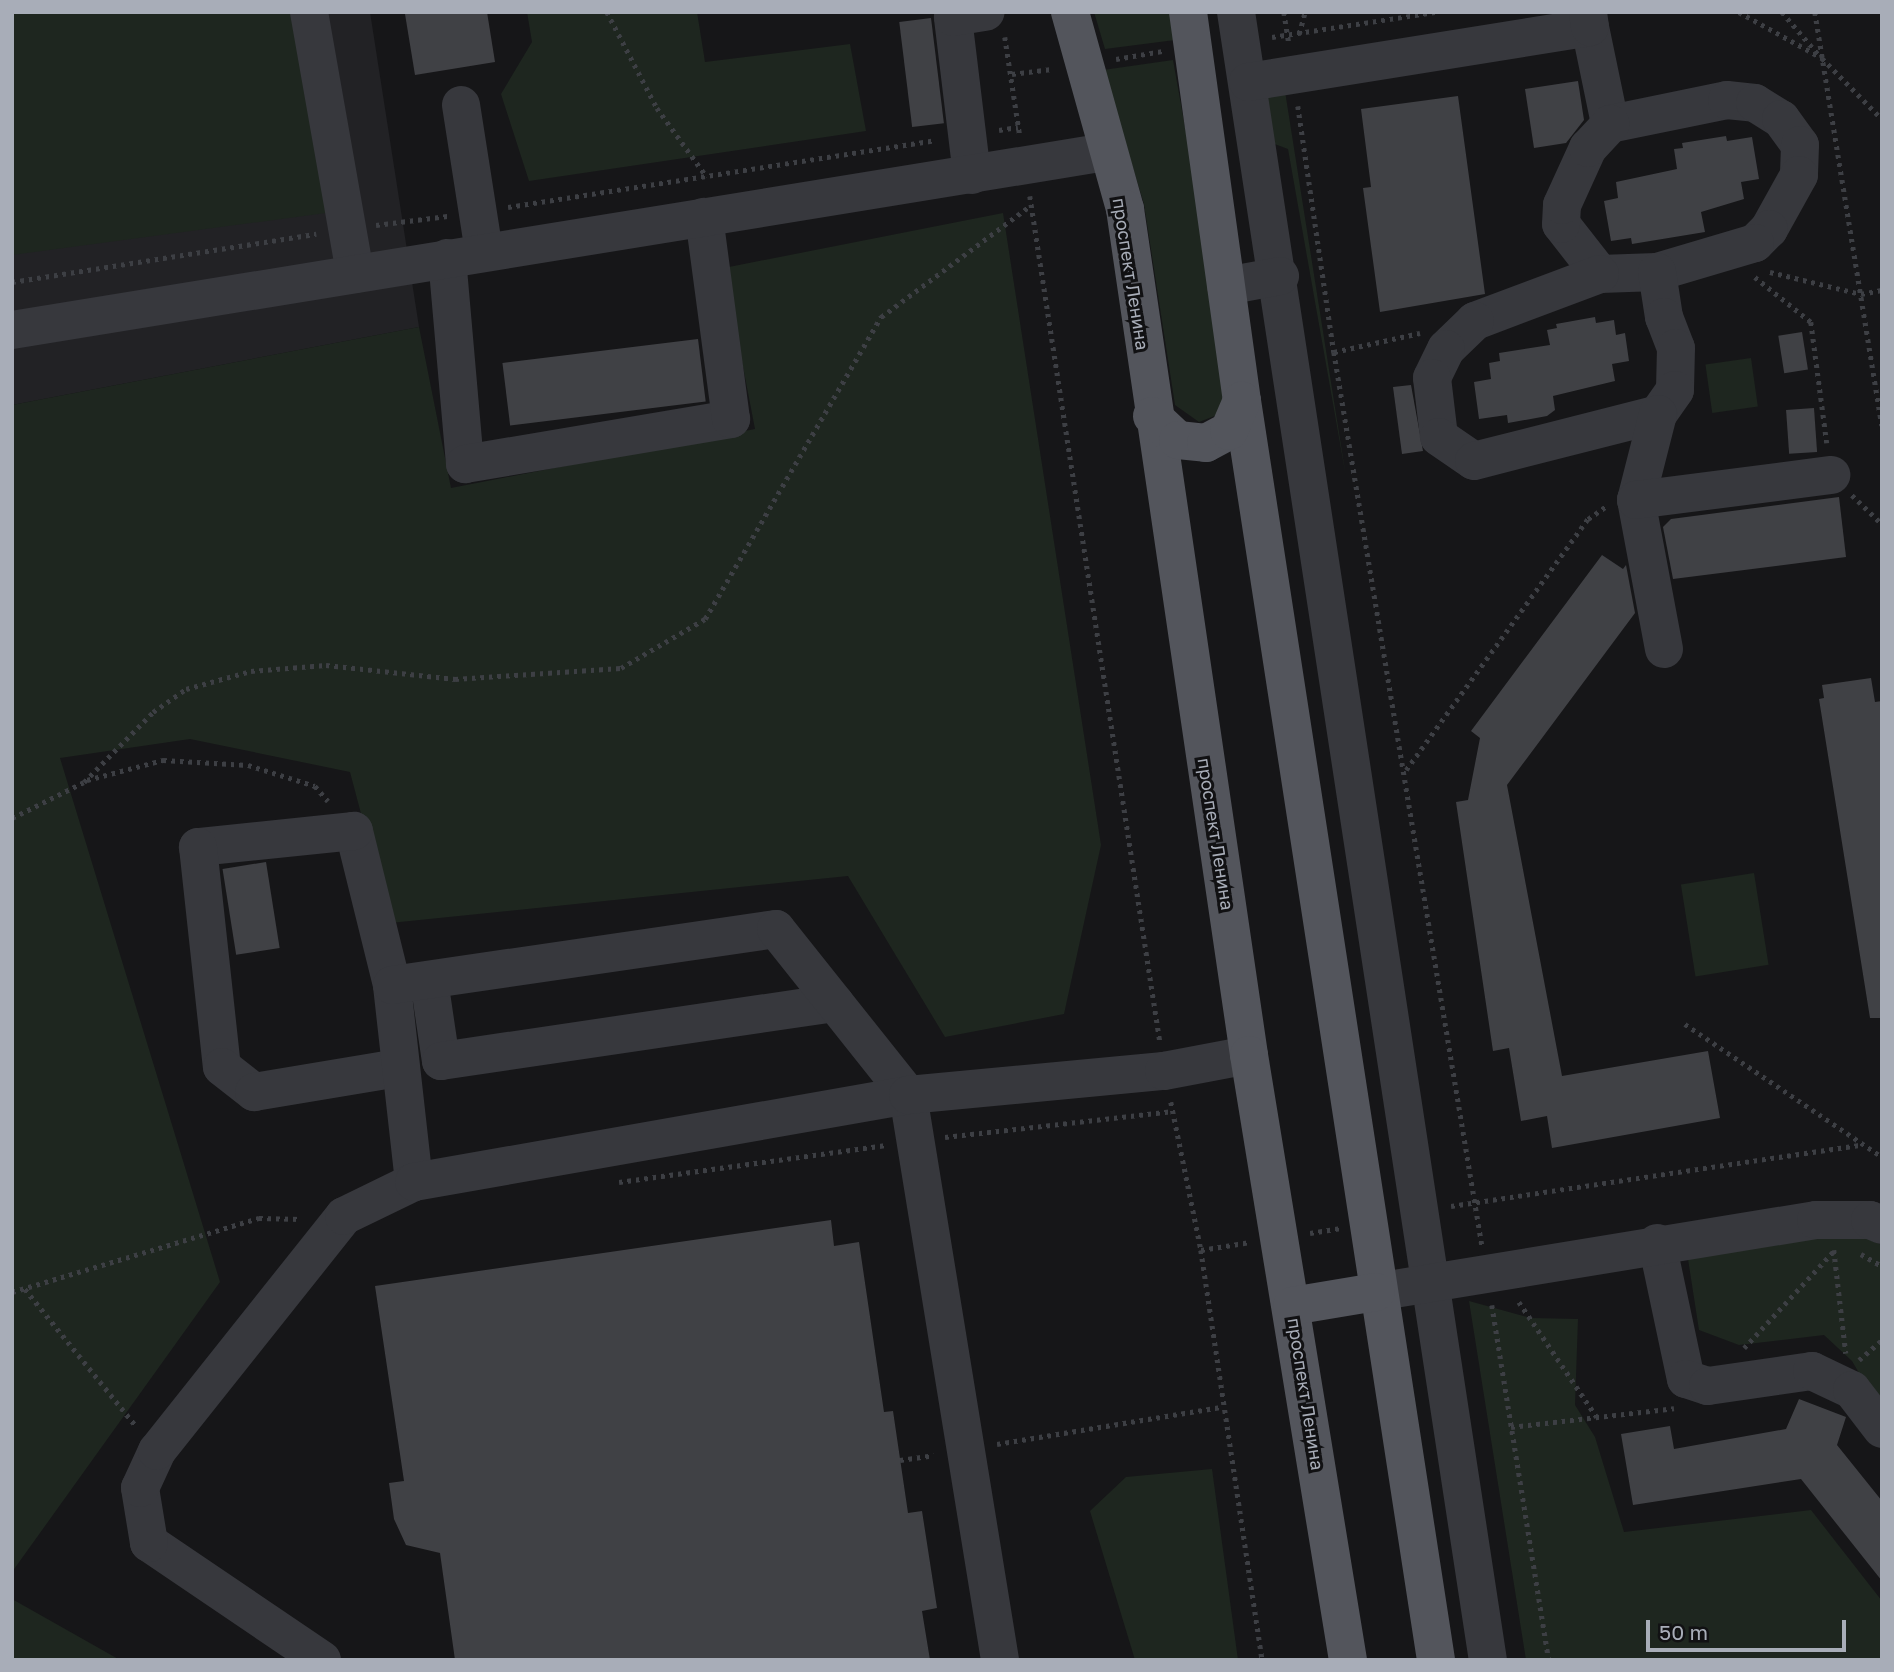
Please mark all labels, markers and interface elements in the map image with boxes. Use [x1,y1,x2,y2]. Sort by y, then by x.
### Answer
street label: проспект Ленина [1108,196,1154,352]
street label: проспект Ленина [1193,756,1239,912]
street label: проспект Ленина [1283,1316,1329,1472]
scale bar [1649,1606,1848,1650]
text: 50 m [1659,1619,1708,1645]

